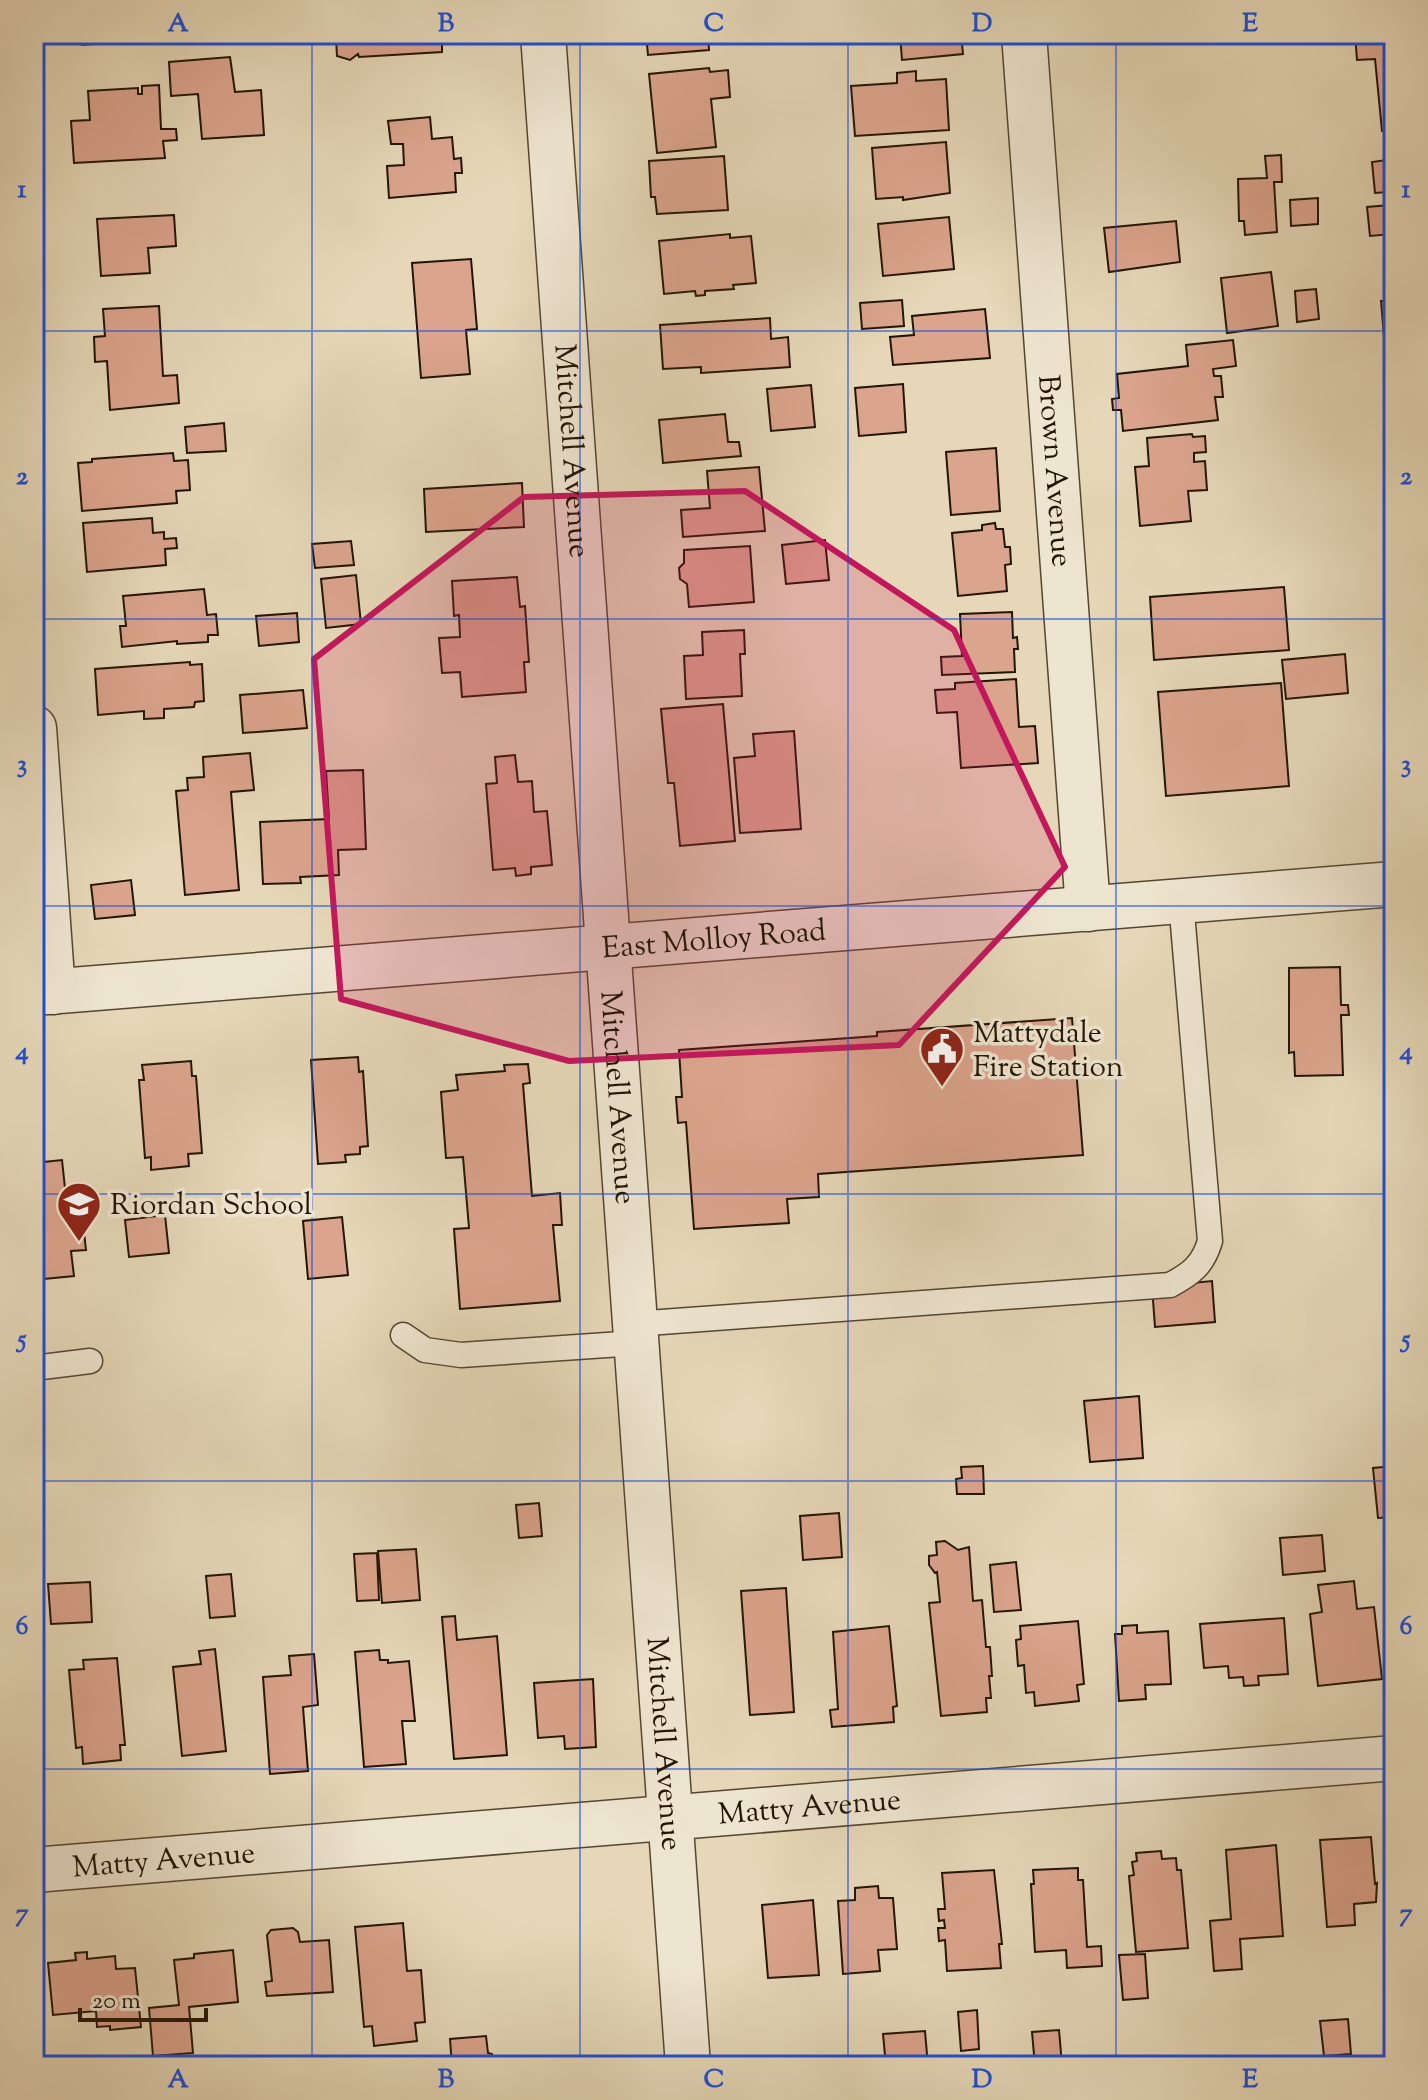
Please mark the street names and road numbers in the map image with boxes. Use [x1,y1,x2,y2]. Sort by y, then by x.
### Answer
street label: Mitchell Avenue [541,343,599,559]
street label: Brown Avenue [1025,373,1082,569]
street label: East Molloy Road [600,911,828,971]
street label: Mitchell Avenue [587,989,645,1206]
street label: Mitchell Avenue [633,1635,692,1852]
street label: Matty Avenue [716,1780,903,1838]
street label: Matty Avenue [71,1833,257,1891]

